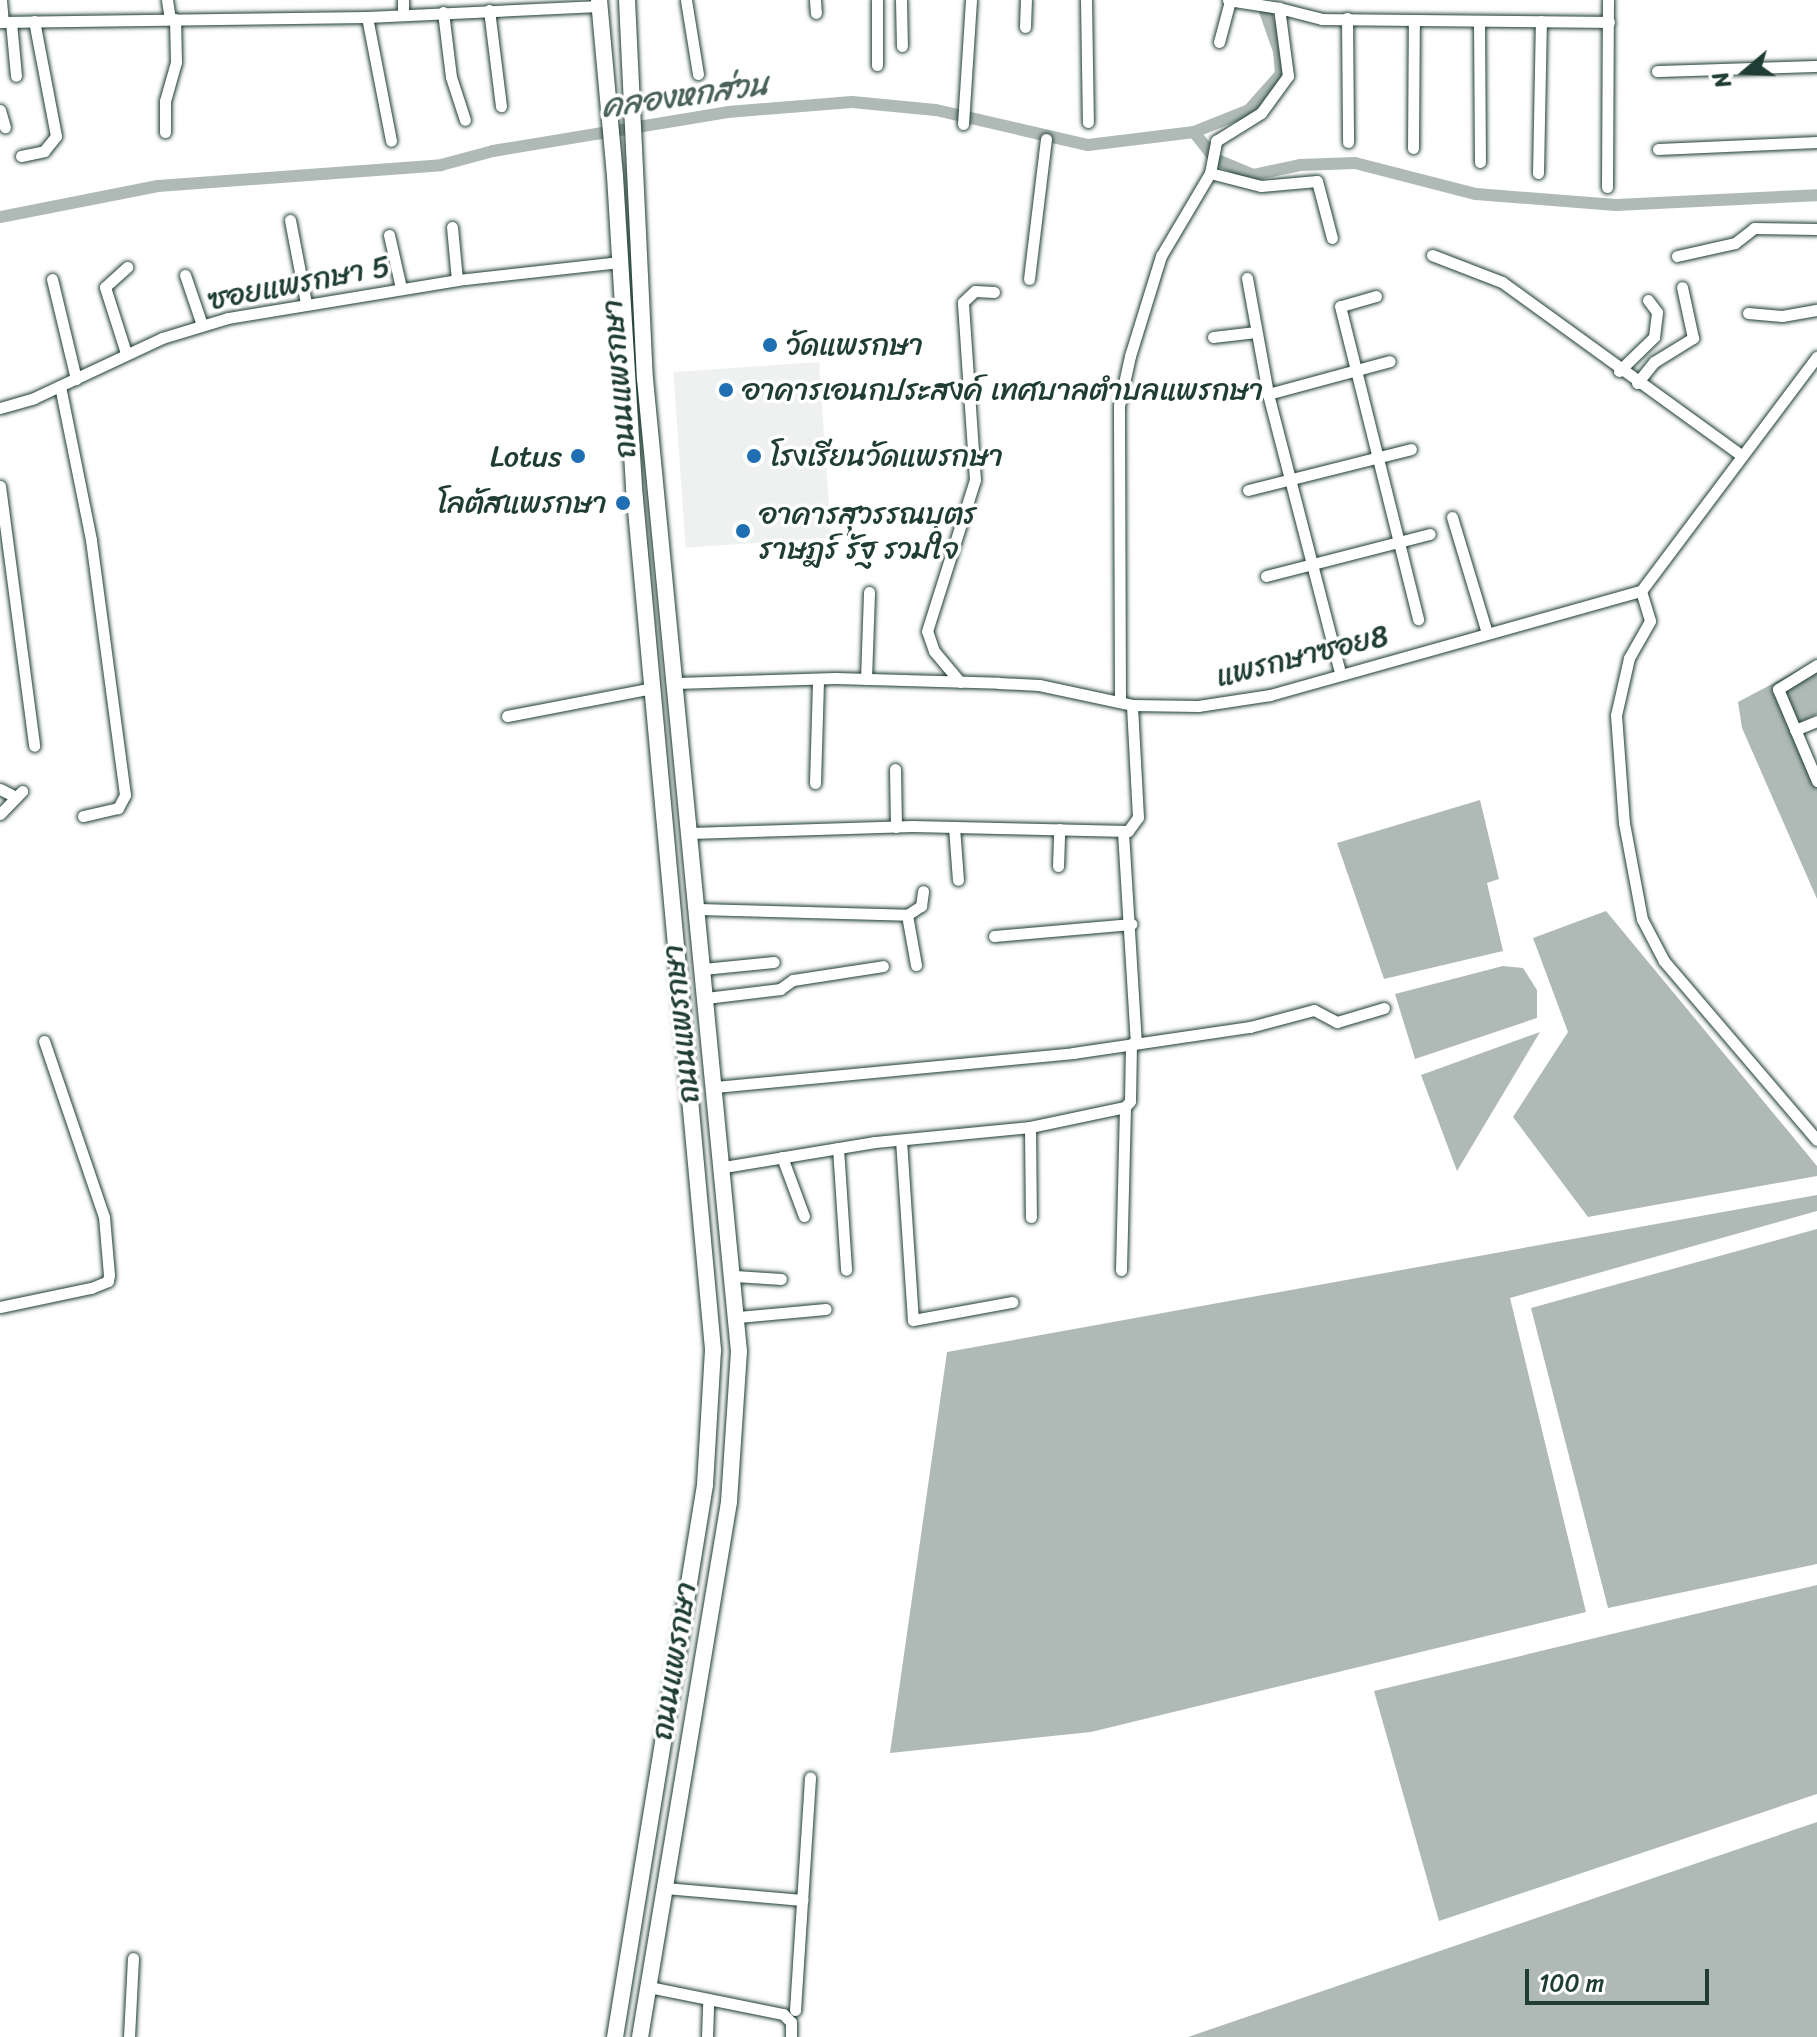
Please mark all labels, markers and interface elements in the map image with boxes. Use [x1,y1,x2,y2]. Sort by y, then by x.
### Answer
north arrow [1705,32,1785,112]
water label: คลองหกส่วน [599,65,771,127]
text: N [1701,66,1743,94]
street label: ซอยแพรกษา 5 [205,248,393,318]
street label: ถนนแพรกษา [594,298,644,460]
place label: วัดแพรกษา [786,327,923,363]
marker: วัดแพรกษา [761,336,779,354]
place label: อาคารเอนกประสงค์ เทศบาลตำบลแพรกษา [742,372,1264,408]
marker: อาคารเอนกประสงค์ เทศบาลตำบลแพรกษา [717,381,735,399]
place label: Lotus [490,438,562,474]
place label: โรงเรียนวัดแพรกษา [770,438,1003,474]
marker: Lotus [569,447,587,465]
marker: โรงเรียนวัดแพรกษา [745,447,763,465]
place label: โลตัสแพรกษา [437,485,607,521]
marker: โลตัสแพรกษา [614,494,632,512]
place label: อาคารสุวรรณบุตร ราษฎร์ รัฐ รวมใจ [759,496,977,566]
marker: อาคารสุวรรณบุตร ราษฎร์ รัฐ รวมใจ [734,522,752,540]
street label: แพรกษาซอย8 [1212,617,1392,695]
street label: ถนนแพรกษา [655,943,707,1105]
street label: ถนนแพรกษา [644,1579,704,1743]
scale bar [1529,1953,1713,2003]
text: 100 m [1539,1962,1604,2004]

